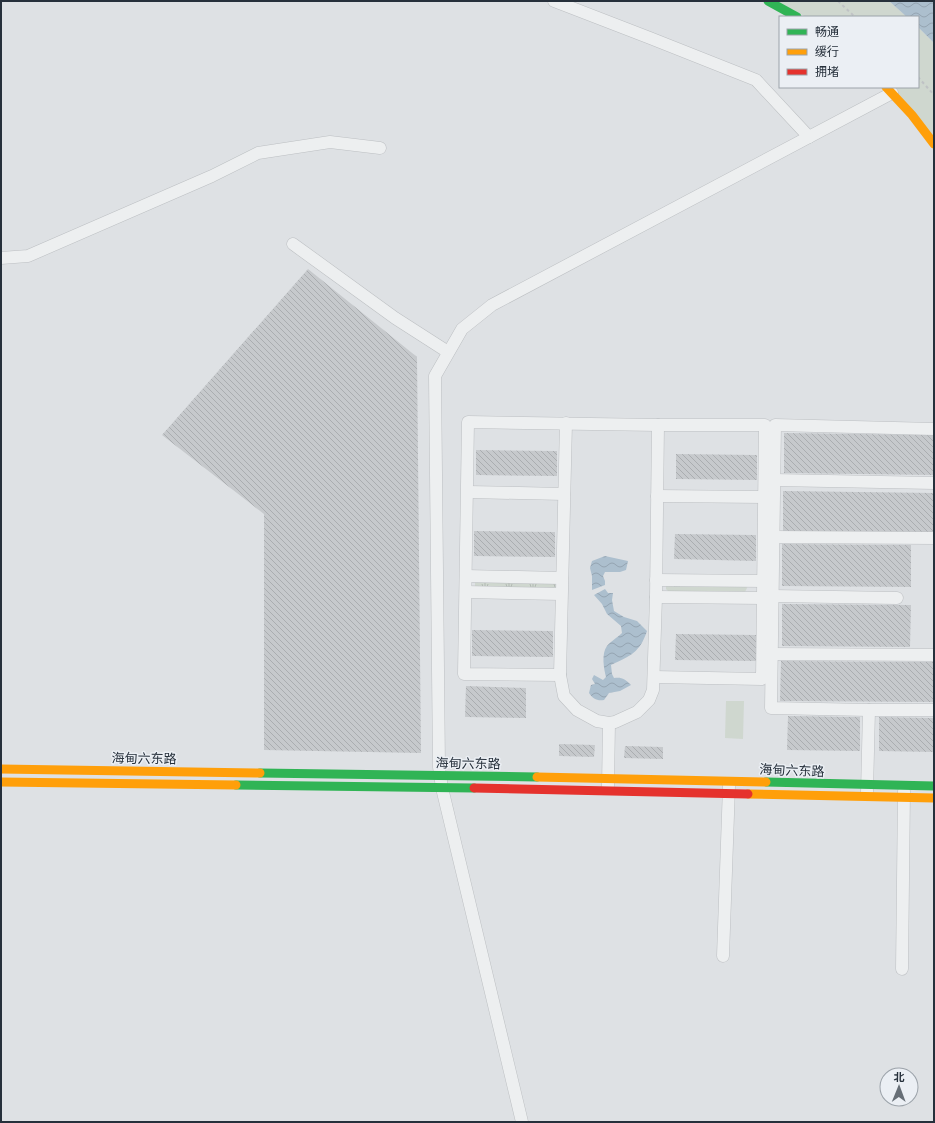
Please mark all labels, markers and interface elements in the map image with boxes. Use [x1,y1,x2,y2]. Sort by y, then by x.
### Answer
legend [779,16,919,88]
text: 畅通 [815,24,839,39]
text: 缓行 [815,44,839,59]
text: 拥堵 [815,64,839,79]
street label: 海甸六东路 [111,749,177,767]
street label: 海甸六东路 [435,754,501,772]
street label: 海甸六东路 [759,761,825,779]
north arrow [879,1067,919,1107]
text: 北 [894,1070,905,1083]

